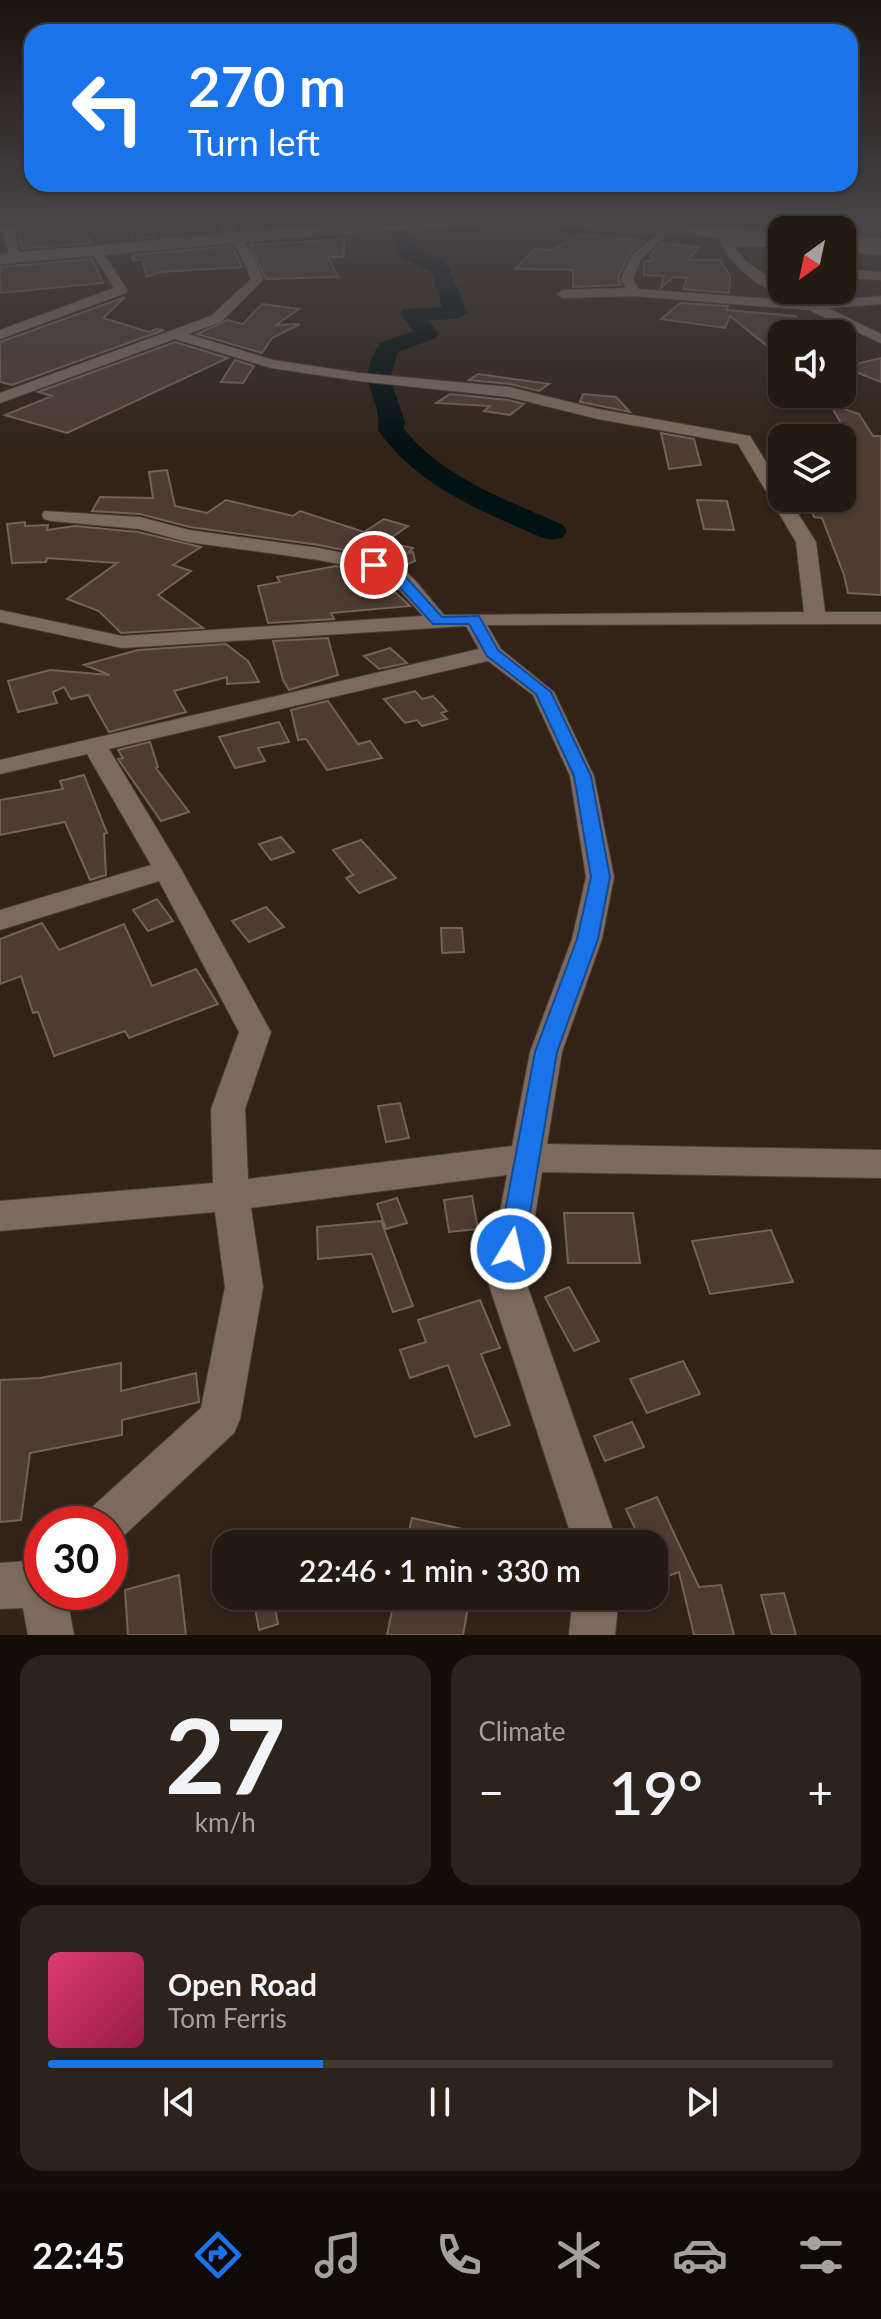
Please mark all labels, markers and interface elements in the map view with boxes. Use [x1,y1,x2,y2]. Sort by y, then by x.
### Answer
text: 270 m [188,52,346,119]
icon: left [56,56,160,160]
text: Turn left [188,120,320,164]
north arrow [768,216,856,304]
map controls [768,216,856,512]
button: sound [768,320,856,408]
button: layers [768,424,856,512]
pin [340,531,408,599]
icon: arrive [352,543,396,587]
position arrow [469,1207,553,1291]
speed limit sign: 30 [24,1506,128,1610]
text: 22:46 · 1 min · 330 m [299,1552,581,1588]
text: 27 [165,1691,286,1816]
text: Climate [479,1715,565,1747]
text: 19° [609,1756,703,1828]
text: − [479,1766,504,1818]
text: + [807,1766,833,1818]
text: km/h [195,1806,256,1838]
text: Open Road [168,1966,317,2002]
text: Tom Ferris [168,2002,287,2034]
icon: previous [157,2080,201,2124]
icon: pause [418,2080,462,2124]
icon: next [680,2080,724,2124]
icon: directions [190,2227,246,2283]
icon: music [310,2227,366,2283]
icon: phone [431,2227,487,2283]
icon: climate [551,2227,607,2283]
icon: car [672,2227,728,2283]
icon: filters [793,2227,849,2283]
text: 22:45 [32,2233,125,2277]

